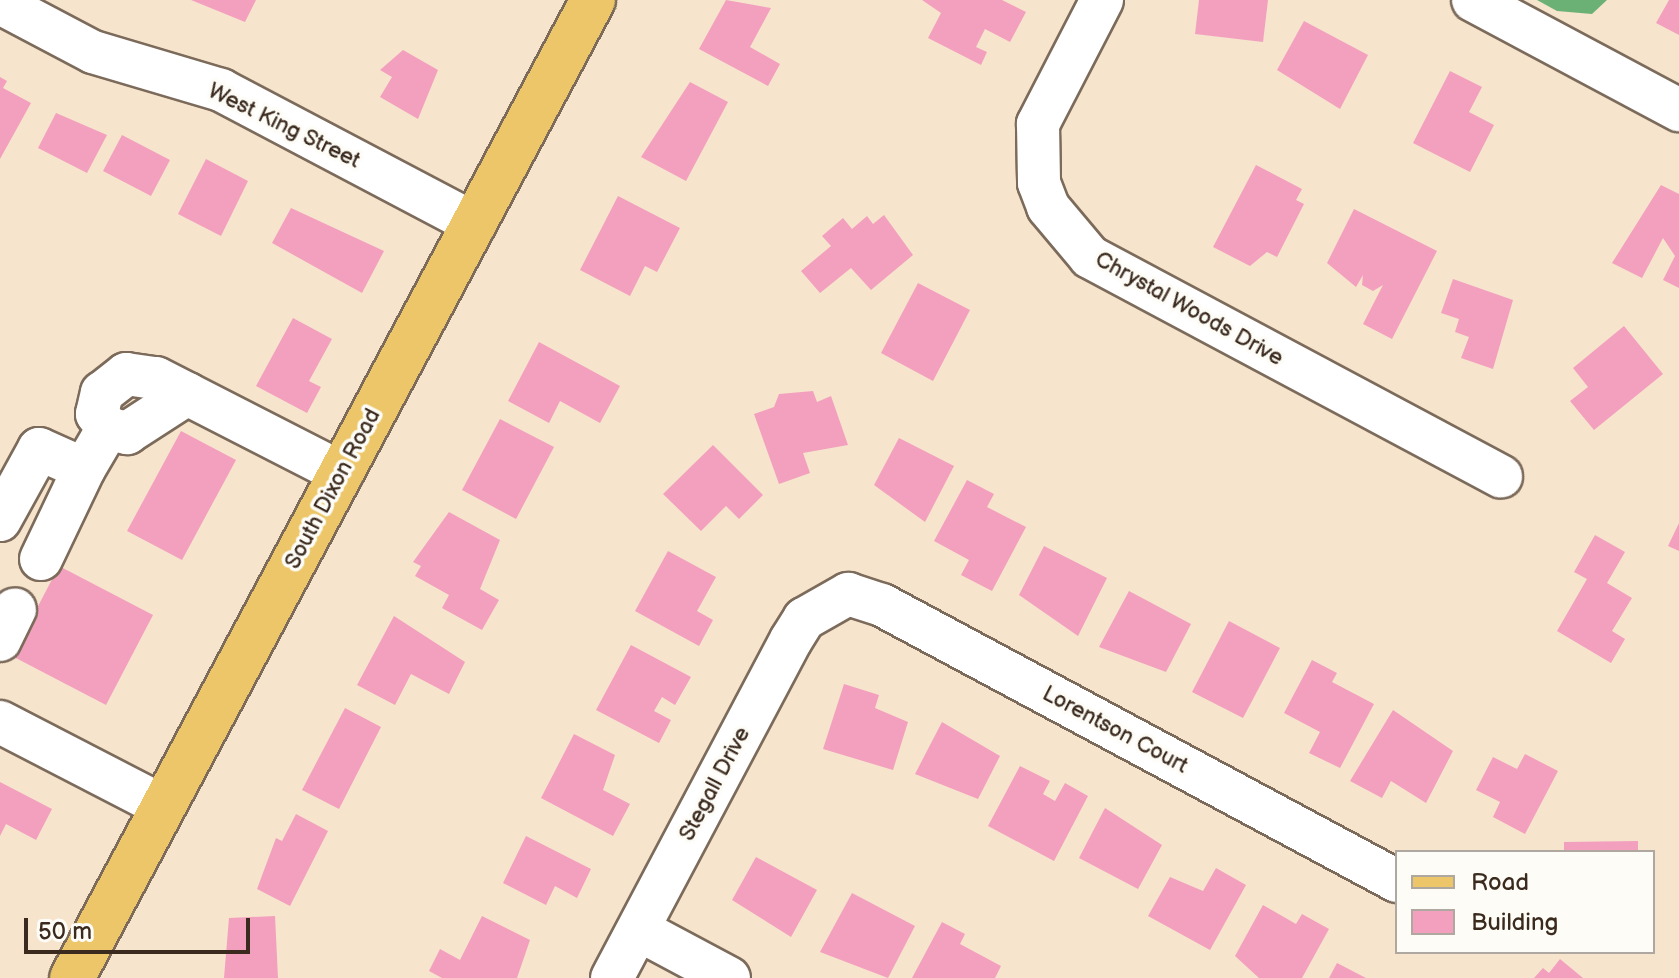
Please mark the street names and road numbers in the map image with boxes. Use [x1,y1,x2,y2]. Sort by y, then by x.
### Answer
street label: West King Street [204,78,364,174]
street label: Chrystal Woods Drive [1090,246,1288,372]
street label: South Dixon Road [280,404,386,574]
street label: Lorentson Court [1038,681,1192,779]
street label: Stegall Drive [674,723,756,845]

